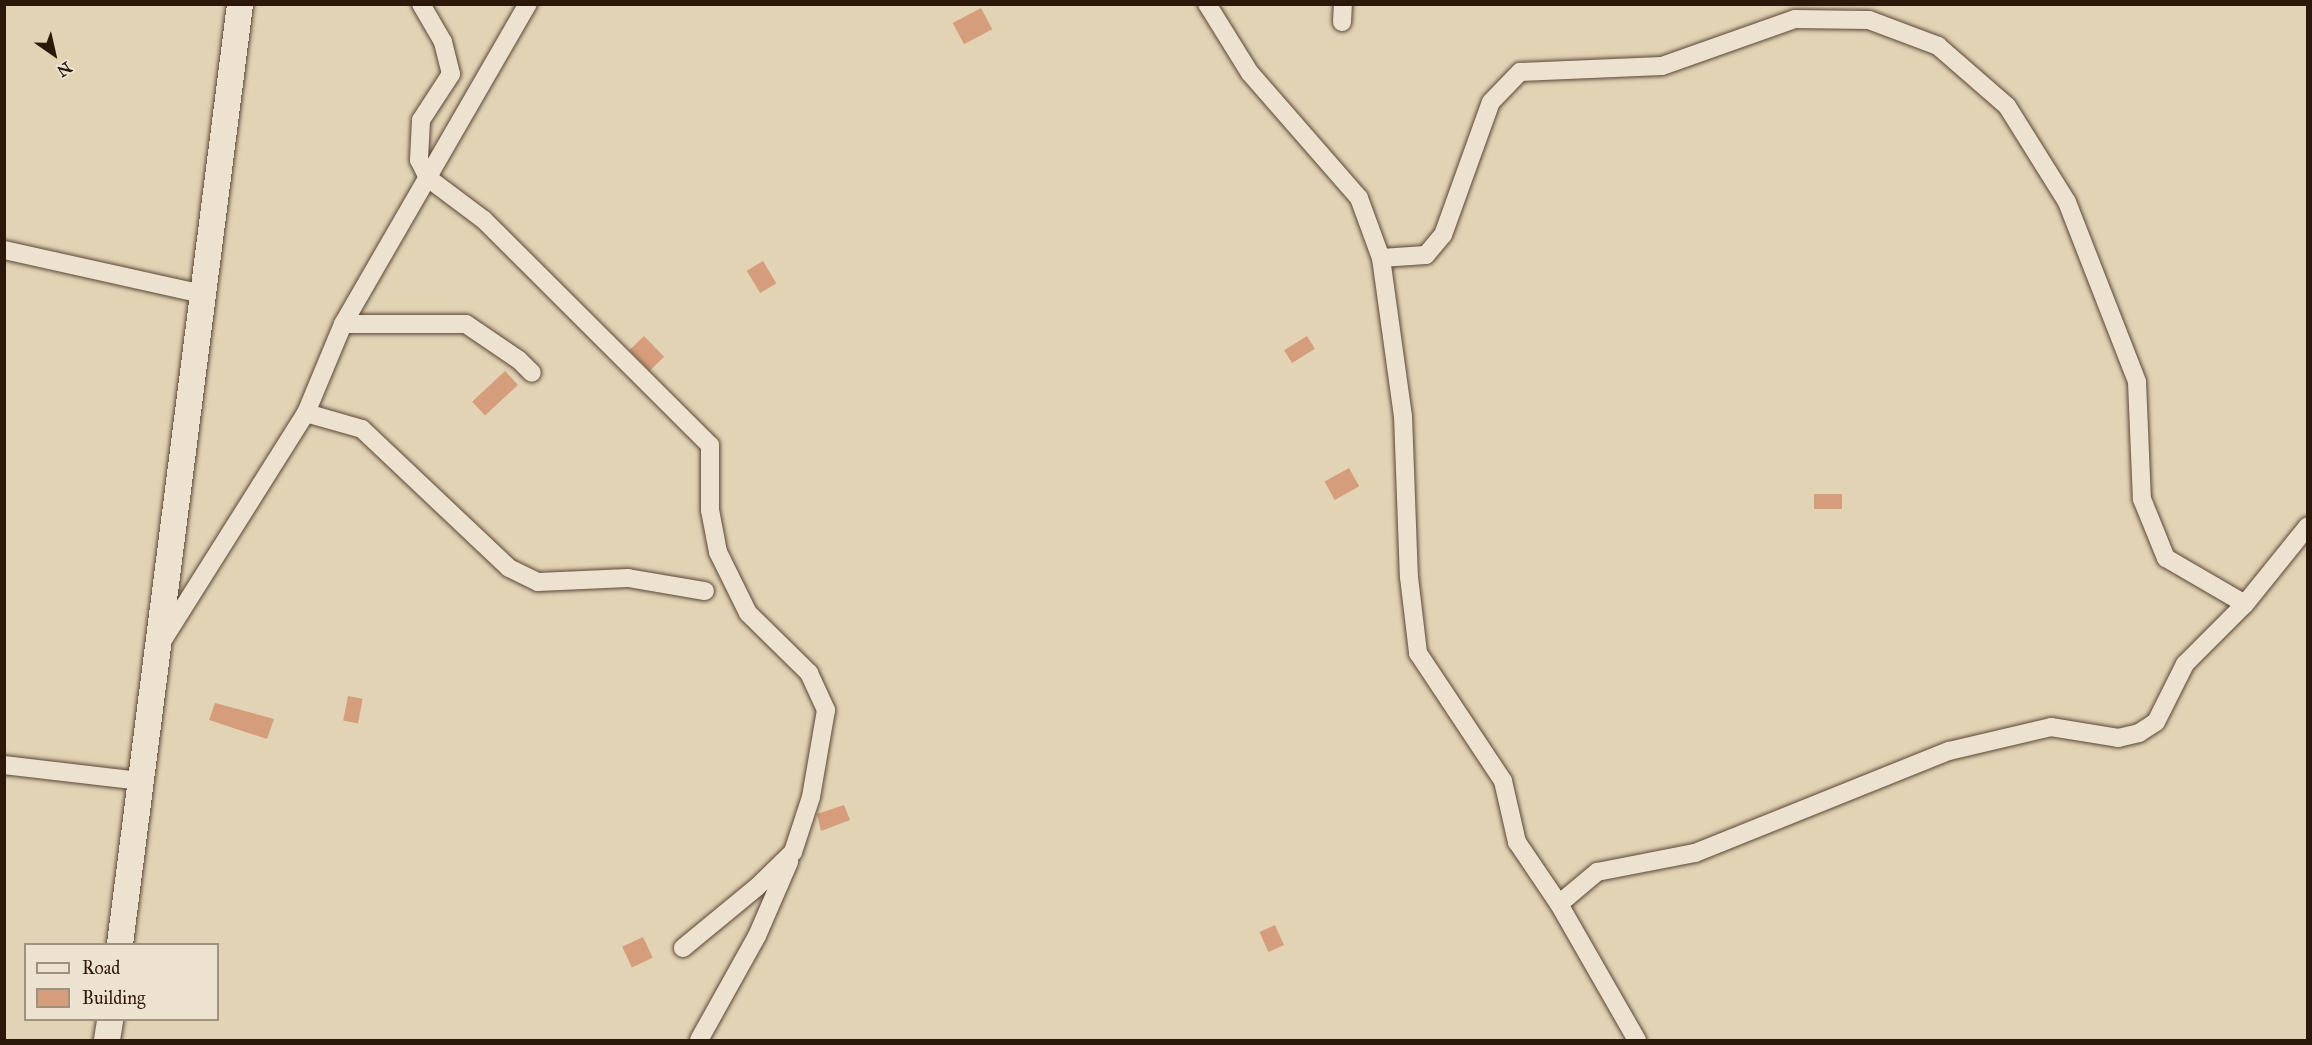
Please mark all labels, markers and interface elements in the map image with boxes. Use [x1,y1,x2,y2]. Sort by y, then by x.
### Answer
north arrow [24,24,84,84]
text: N [53,58,75,81]
legend [24,943,219,1021]
text: Road [82,957,120,979]
text: Building [82,987,145,1009]

